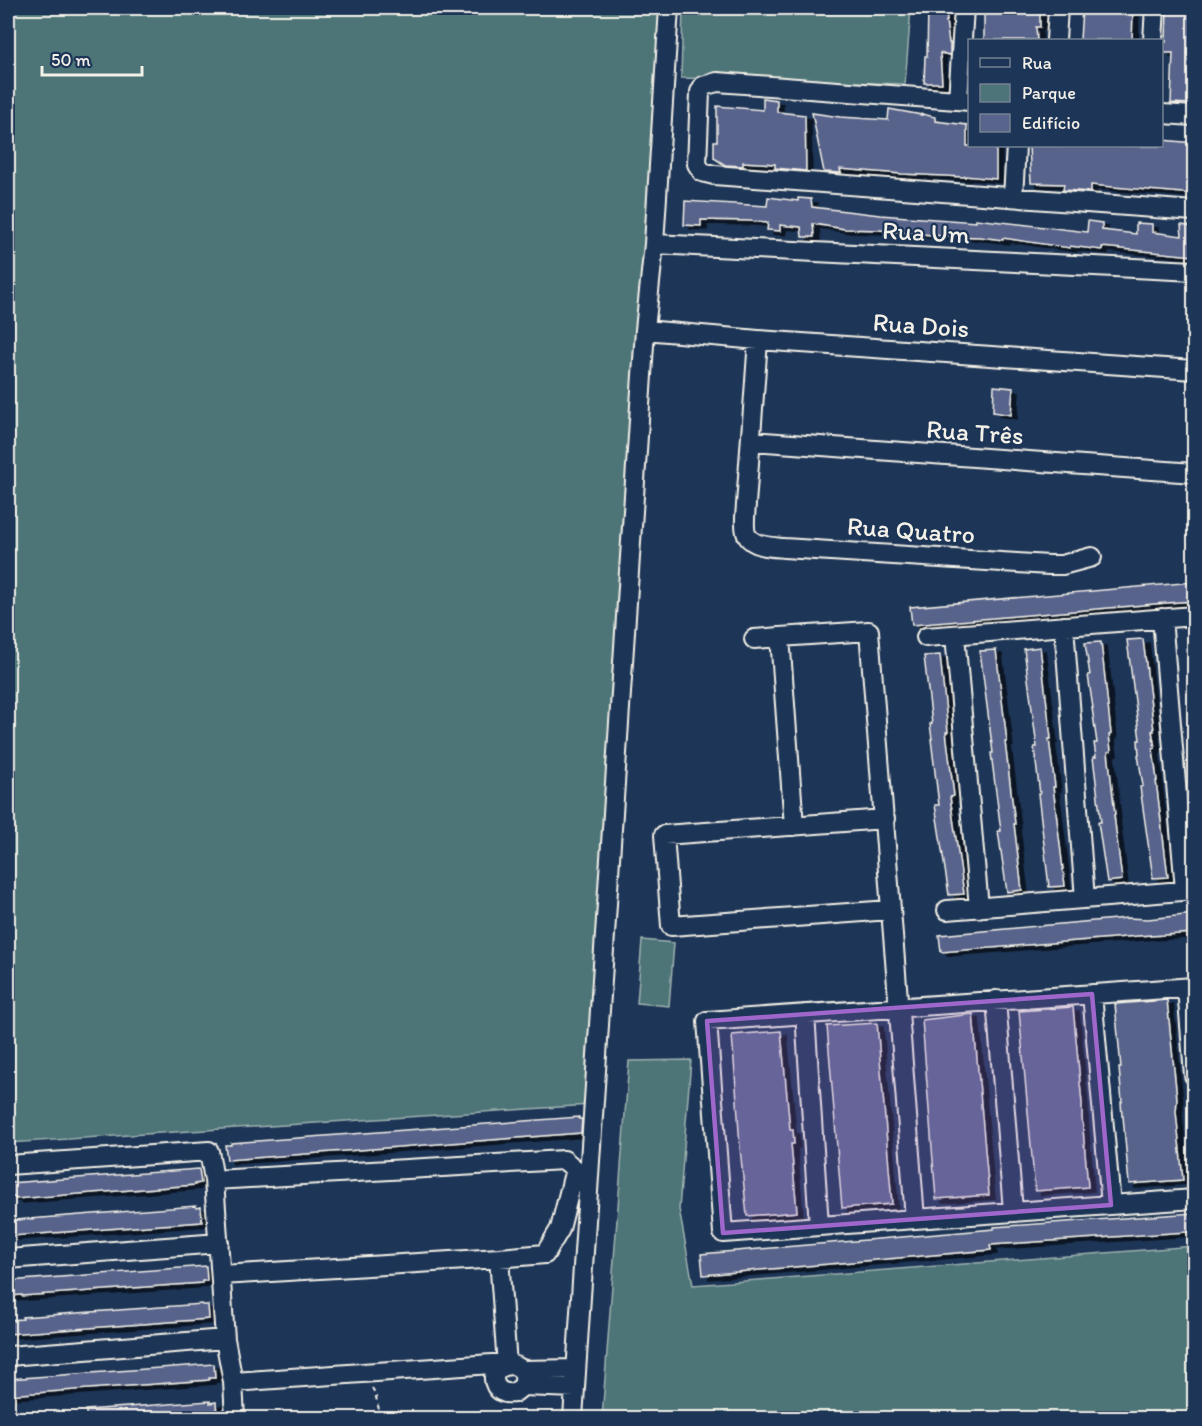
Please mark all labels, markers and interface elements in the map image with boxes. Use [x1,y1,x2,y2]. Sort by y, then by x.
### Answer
scale bar [42,39,142,77]
legend [968,39,1163,147]
text: 50 m [51,49,91,71]
text: Rua [1022,52,1052,74]
text: Parque [1022,82,1076,104]
text: Edifício [1022,112,1080,134]
street label: Rua Um [881,214,971,250]
street label: Rua Dois [872,306,970,344]
street label: Rua Três [925,413,1025,451]
street label: Rua Quatro [846,510,976,550]

